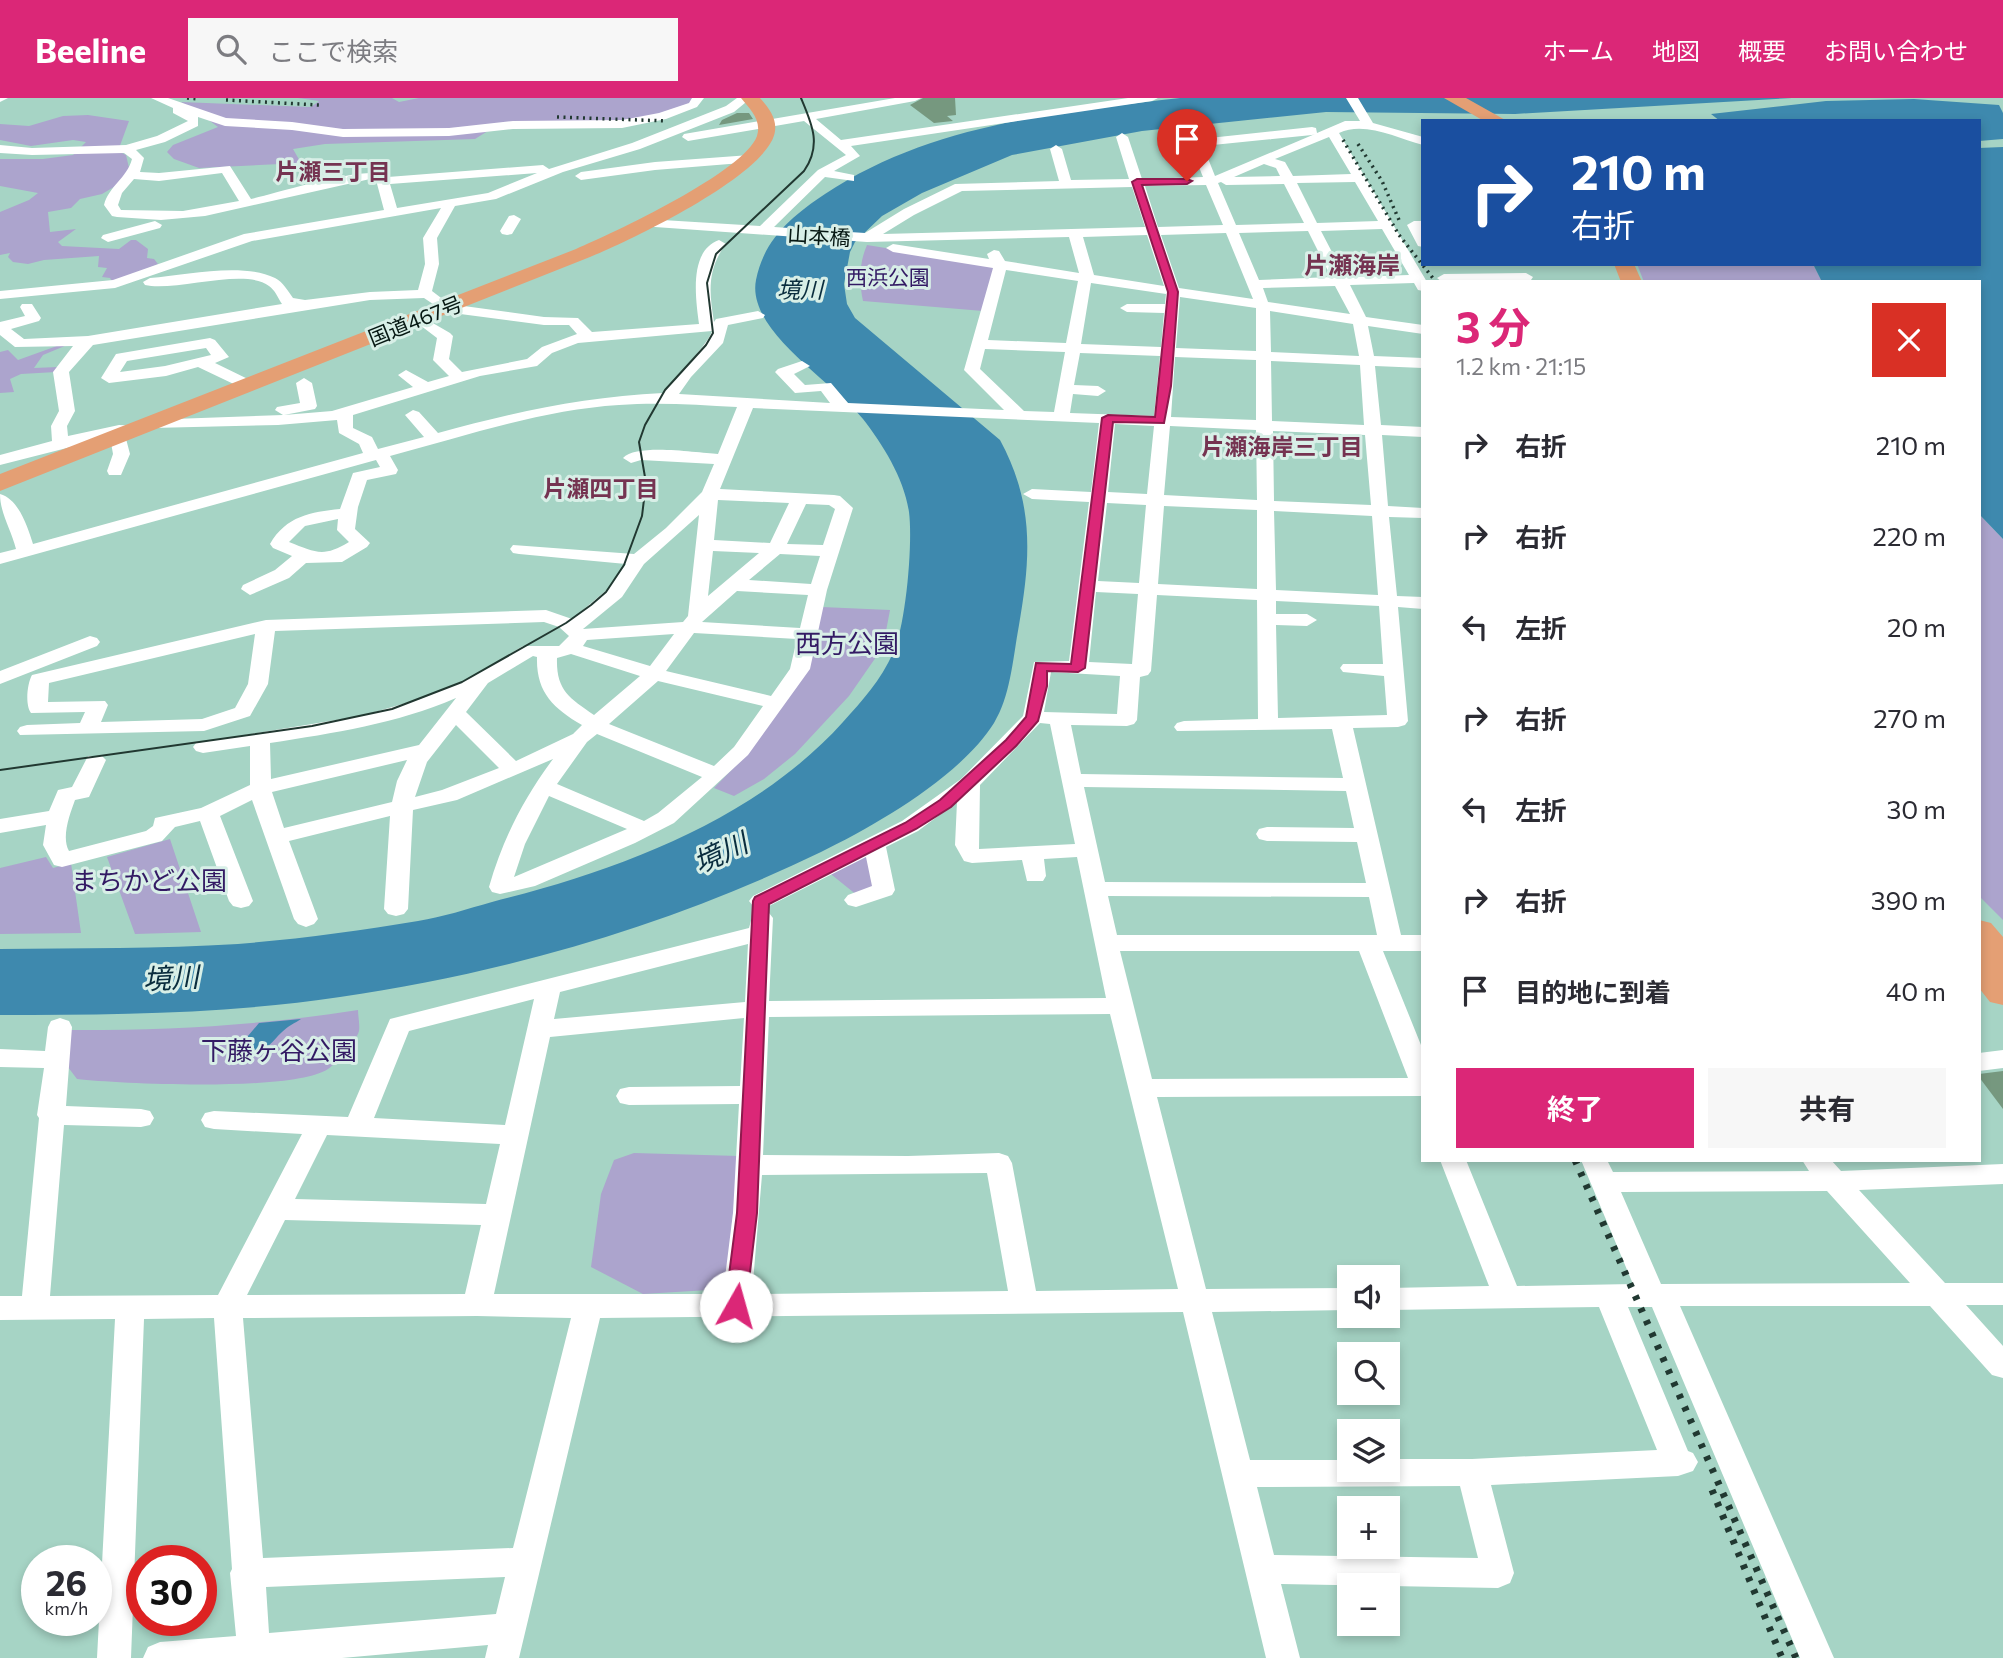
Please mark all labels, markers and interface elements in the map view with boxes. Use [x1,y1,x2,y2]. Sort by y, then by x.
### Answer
search box [188,18,678,81]
text: Beeline [35,29,146,70]
icon: search [212,30,250,68]
text: ここで検索 [268,35,398,66]
text: ホーム [1543,36,1614,65]
text: 地図 [1652,36,1700,65]
text: 概要 [1738,36,1786,65]
text: お問い合わせ [1824,36,1968,65]
pin [1157,109,1217,181]
icon: arrive [1168,120,1206,158]
text: 210 m [1571,140,1706,200]
icon: right [1456,147,1547,238]
district label: 片瀬三丁目 [276,157,391,185]
text: 右折 [1571,204,1635,244]
street label: 山本橋 [787,220,851,250]
district label: 片瀬海岸 [1304,250,1400,279]
park label: 西浜公園 [846,264,930,289]
water label: 境川 [777,275,826,303]
street label: 国道467号 [364,290,466,350]
text: 3 分 [1456,300,1531,352]
button: close [1872,303,1946,377]
text: 1.2 km · 21:15 [1456,352,1586,380]
icon: right [1456,426,1494,464]
text: 210 m [1876,429,1946,460]
text: 右折 [1515,430,1567,461]
district label: 片瀬海岸三丁目 [1202,432,1363,460]
district label: 片瀬四丁目 [544,474,659,502]
icon: right [1456,517,1494,555]
text: 220 m [1873,520,1946,551]
text: 右折 [1515,521,1567,552]
icon: left [1456,608,1494,646]
text: 20 m [1887,611,1946,642]
text: 左折 [1515,612,1567,643]
park label: 西方公園 [795,627,899,658]
icon: right [1456,699,1494,737]
text: 270 m [1873,702,1946,733]
text: 右折 [1515,703,1567,734]
icon: left [1456,790,1494,828]
text: 30 m [1887,793,1946,824]
text: 左折 [1515,794,1567,825]
water label: 境川 [687,823,755,879]
park label: まちかど公園 [71,864,227,895]
icon: right [1456,881,1494,919]
text: 390 m [1871,884,1946,915]
text: 右折 [1515,885,1567,916]
water label: 境川 [142,958,203,995]
icon: arrive [1456,972,1494,1010]
text: 40 m [1886,975,1946,1006]
text: 目的地に到着 [1515,976,1671,1007]
park label: 下藤ヶ谷公園 [201,1034,357,1065]
button: 終了 [1456,1068,1694,1148]
button: 共有 [1708,1068,1946,1148]
map controls [1337,1265,1400,1636]
button: sound [1337,1265,1400,1328]
position arrow [699,1269,773,1343]
button: search [1337,1342,1400,1405]
button: layers [1337,1419,1400,1482]
button: + [1337,1496,1400,1559]
speed limit sign: 30 [126,1545,217,1636]
text: 26 [46,1560,87,1603]
button: − [1337,1573,1400,1636]
text: km/h [45,1597,88,1619]

